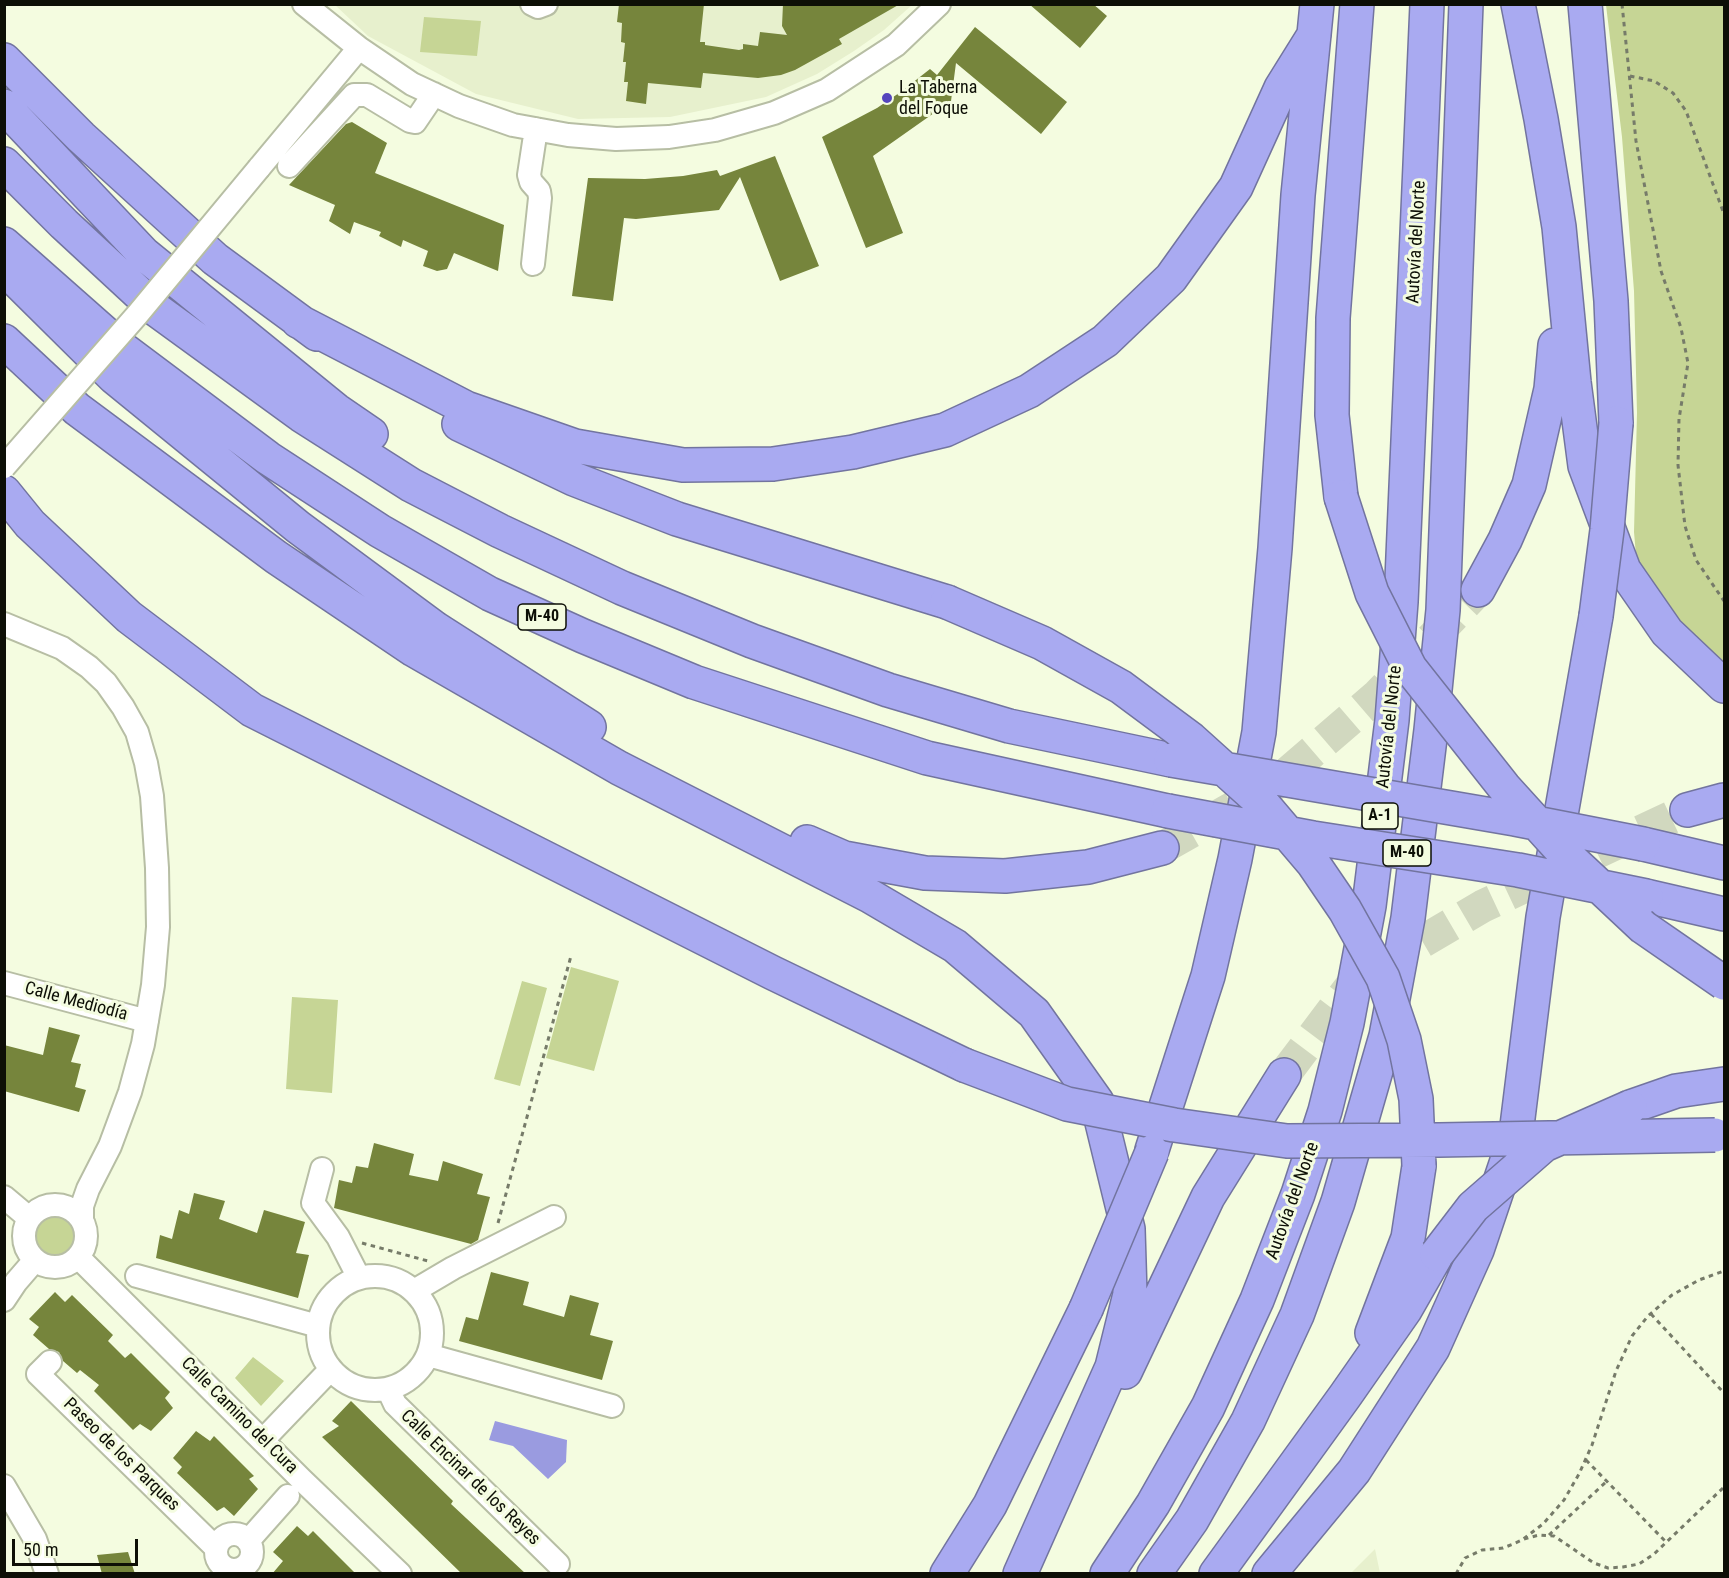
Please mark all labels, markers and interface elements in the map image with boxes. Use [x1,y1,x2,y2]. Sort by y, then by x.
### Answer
place label: La Taberna del Foque [899,77,977,119]
marker: La Taberna del Foque [880,91,894,105]
street label: Autovía del Norte [1403,180,1431,304]
road number: M-40 [518,604,566,630]
street label: Autovía del Norte [1373,665,1407,789]
road number: A-1 [1362,803,1398,829]
road number: M-40 [1383,840,1431,866]
street label: Calle Mediodía [22,978,130,1026]
street label: Autovía del Norte [1262,1139,1324,1263]
street label: Calle Camino del Cura [176,1353,302,1479]
street label: Paseo de los Parques [58,1394,184,1516]
street label: Calle Encinar de los Reyes [396,1406,544,1550]
scale bar [15,1527,141,1565]
text: 50 m [23,1539,58,1560]

